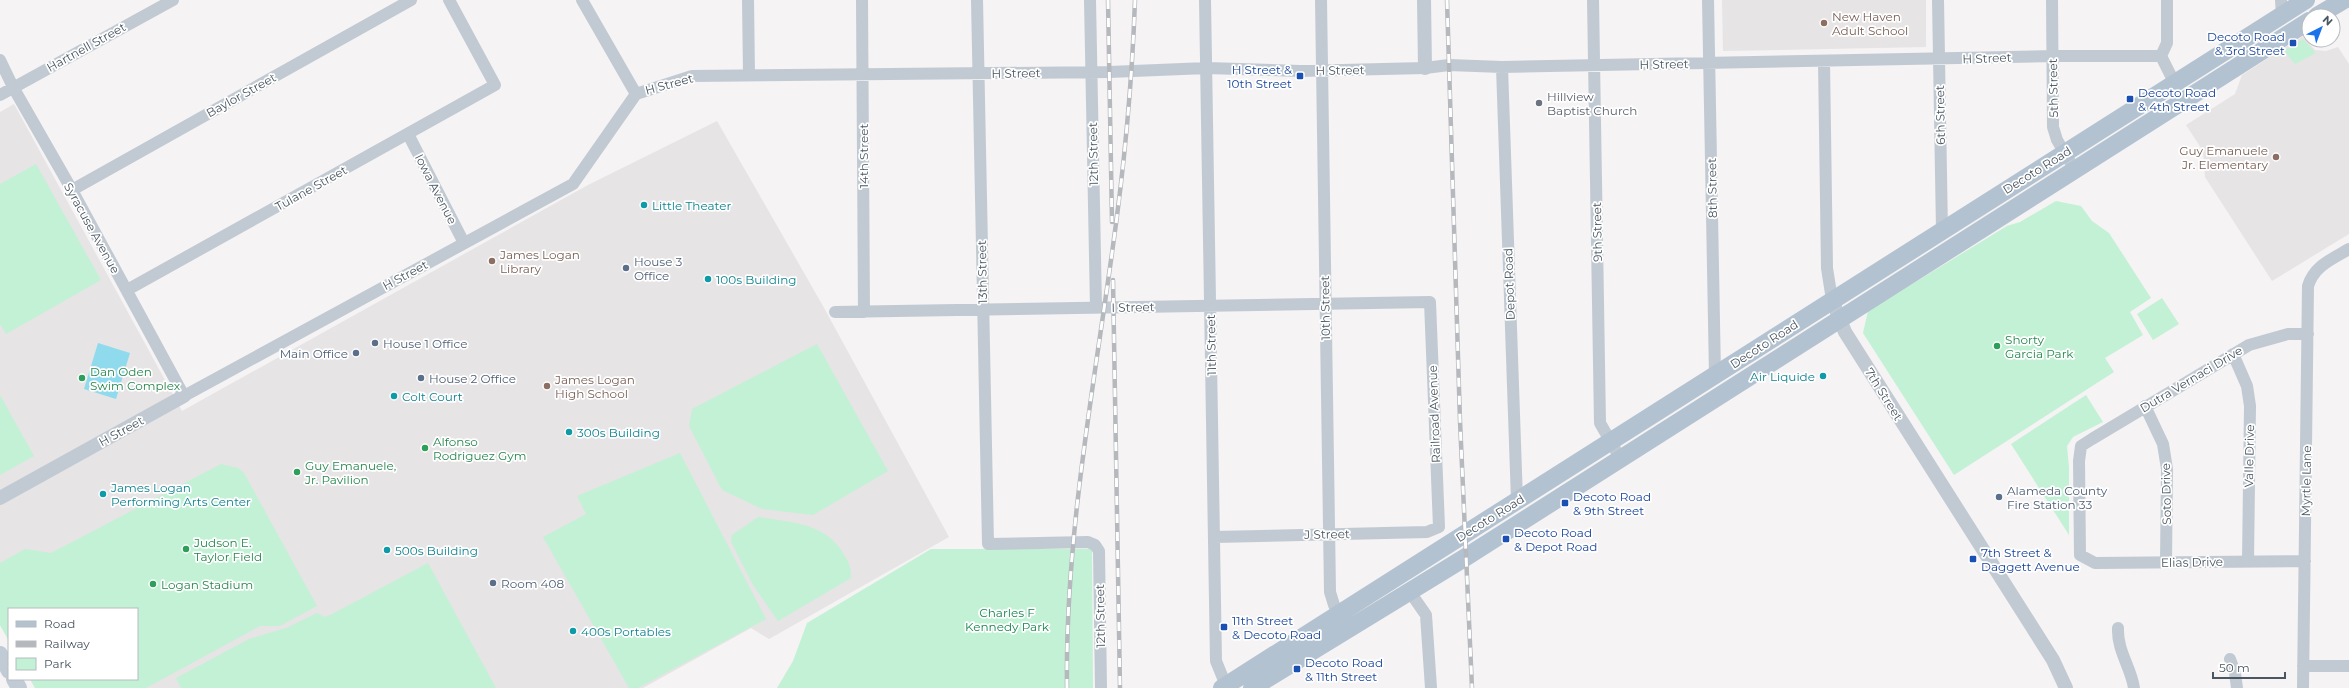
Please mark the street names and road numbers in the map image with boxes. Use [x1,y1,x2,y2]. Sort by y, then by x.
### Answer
street label: Hartnell Street [44,19,128,75]
street label: H Street [1962,50,2012,66]
street label: H Street [1639,56,1689,72]
street label: 5th Street [2045,58,2061,118]
street label: H Street [1315,62,1365,78]
street label: H Street [991,65,1041,81]
street label: Baylor Street [204,70,279,120]
street label: H Street [643,70,695,98]
street label: 6th Street [1932,85,1948,145]
street label: 12th Street [1085,122,1101,186]
street label: 14th Street [856,124,871,188]
street label: Decoto Road [2000,143,2074,197]
street label: Iowa Avenue [412,151,460,227]
street label: 8th Street [1704,158,1720,218]
street label: Tulane Street [272,162,350,214]
street label: Syracuse Avenue [61,180,123,276]
street label: 9th Street [1589,202,1605,262]
street label: 13th Street [974,240,990,304]
street label: Depot Road [1500,248,1518,320]
street label: H Street [380,257,430,293]
street label: 10th Street [1317,275,1333,341]
street label: I Street [1111,299,1155,315]
street label: 11th Street [1203,314,1219,376]
street label: Decoto Road [1727,316,1801,372]
street label: Dutra Vernaci Drive [2137,343,2245,415]
street label: Railroad Avenue [1425,365,1443,463]
street label: 7th Street [1862,365,1906,423]
street label: H Street [96,412,146,449]
street label: Valle Drive [2241,424,2257,488]
street label: Myrtle Lane [2298,445,2314,517]
street label: Soto Drive [2158,463,2174,525]
street label: Decoto Road [1453,491,1527,545]
street label: J Street [1303,526,1350,542]
street label: Elias Drive [2161,554,2223,570]
street label: 12th Street [1092,584,1108,648]

